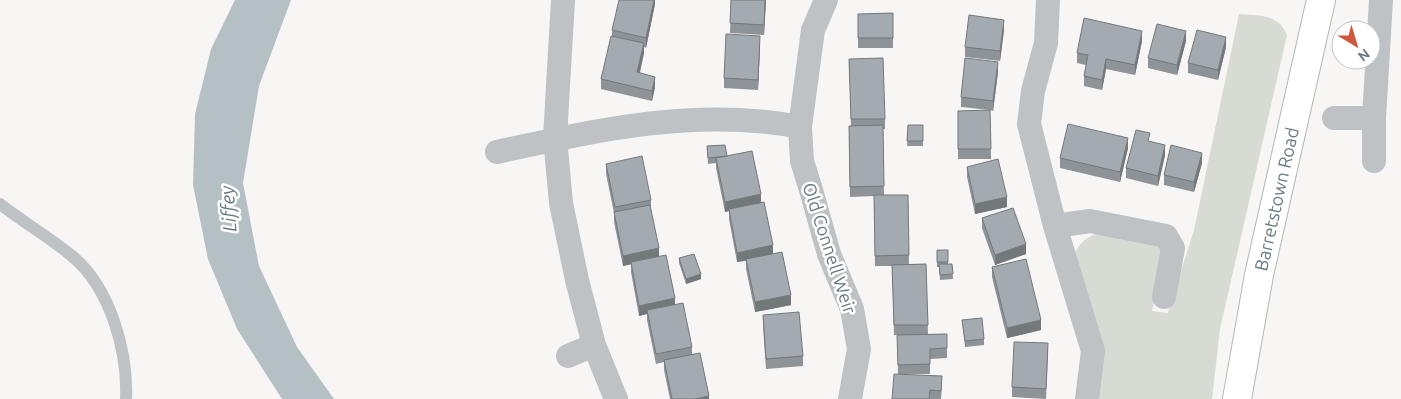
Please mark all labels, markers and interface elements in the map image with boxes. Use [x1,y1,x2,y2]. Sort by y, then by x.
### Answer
north arrow [1331,20,1381,70]
text: N [1355,46,1373,65]
street label: Barretstown Road [1250,125,1302,273]
street label: Old Connell Weir [799,180,861,316]
water label: Liffey [215,184,241,233]

